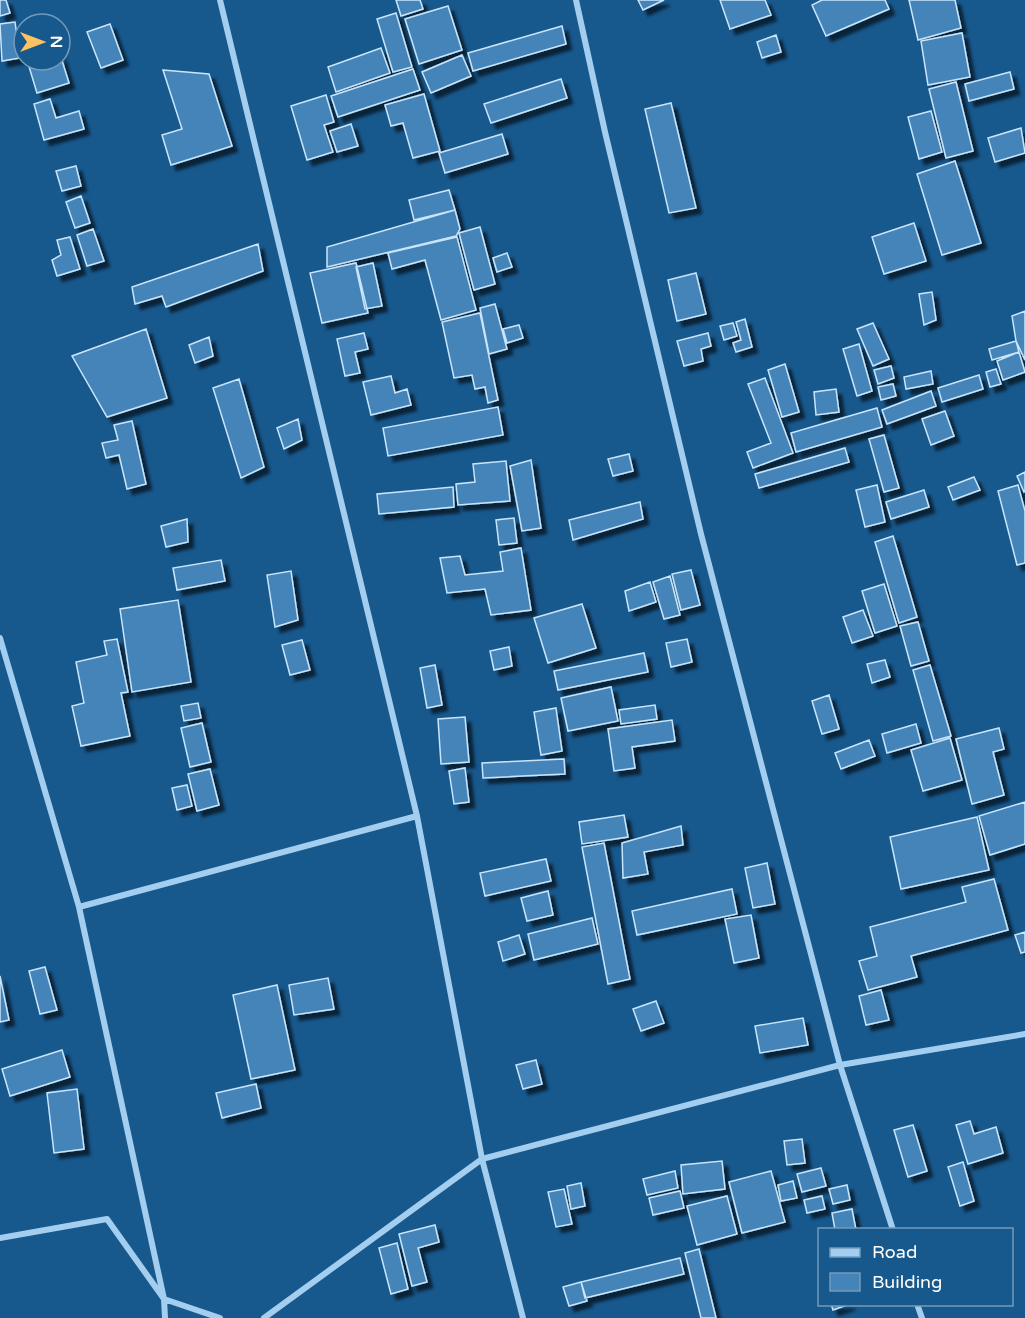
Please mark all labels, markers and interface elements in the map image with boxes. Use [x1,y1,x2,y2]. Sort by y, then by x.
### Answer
north arrow [12,12,72,72]
text: N [46,36,66,48]
legend [818,1228,1013,1306]
text: Road [872,1241,917,1263]
text: Building [872,1271,942,1293]

